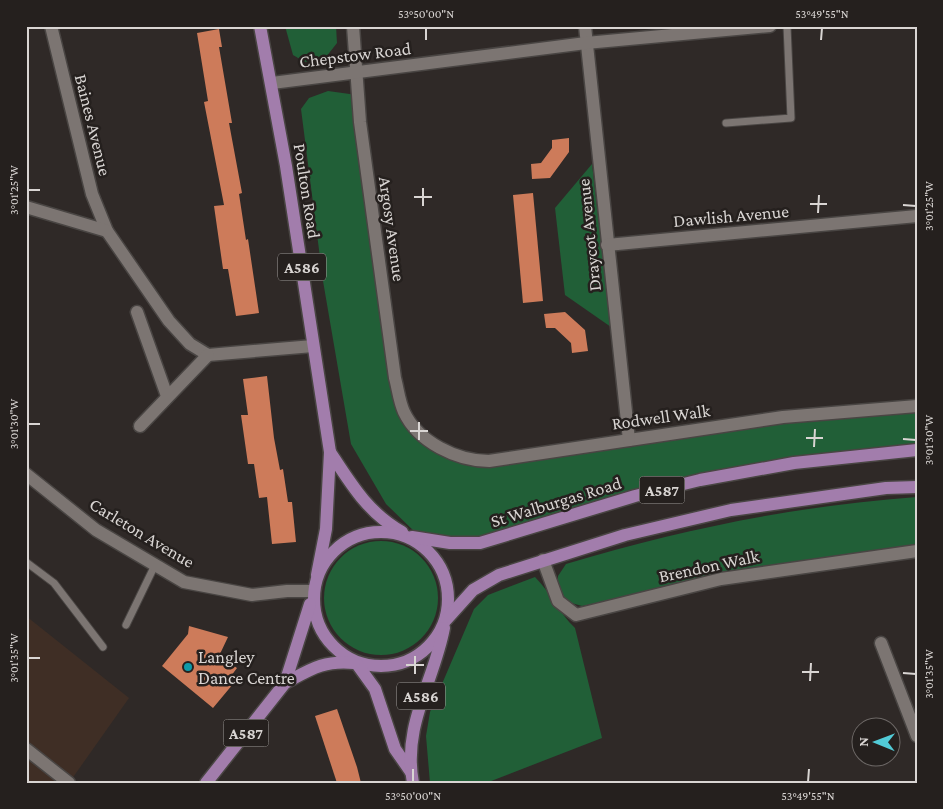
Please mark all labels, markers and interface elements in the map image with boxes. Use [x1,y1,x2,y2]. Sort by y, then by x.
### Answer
text: 53°50'00"N [398,7,454,21]
text: 53°49'55"N [795,7,849,21]
street label: Chepstow Road [298,38,413,72]
street label: Baines Avenue [71,72,115,178]
street label: Poulton Road [290,142,324,241]
text: 3°01'25"W [7,165,21,215]
street label: Argosy Avenue [375,175,409,283]
street label: Draycot Avenue [573,178,605,292]
text: 3°01'25"W [922,181,936,231]
street label: Dawlish Avenue [672,201,790,231]
road number: A586 [278,253,326,280]
text: 3°01'30"W [7,399,21,449]
street label: Rodwell Walk [610,400,712,434]
text: 3°01'30"W [922,415,936,465]
street label: St Walburgas Road [488,473,624,531]
road number: A587 [640,476,684,504]
street label: Carleton Avenue [86,494,198,572]
street label: Brendon Walk [657,546,761,586]
text: 3°01'35"W [7,633,21,683]
place label: Langley Dance Centre [198,647,295,688]
text: 3°01'35"W [922,649,936,699]
marker: Langley Dance Centre [182,661,194,673]
road number: A586 [397,682,445,709]
north arrow [850,716,900,766]
road number: A587 [224,720,268,746]
text: N [855,736,871,747]
text: 53°50'00"N [385,789,441,803]
text: 53°49'55"N [781,789,835,803]

